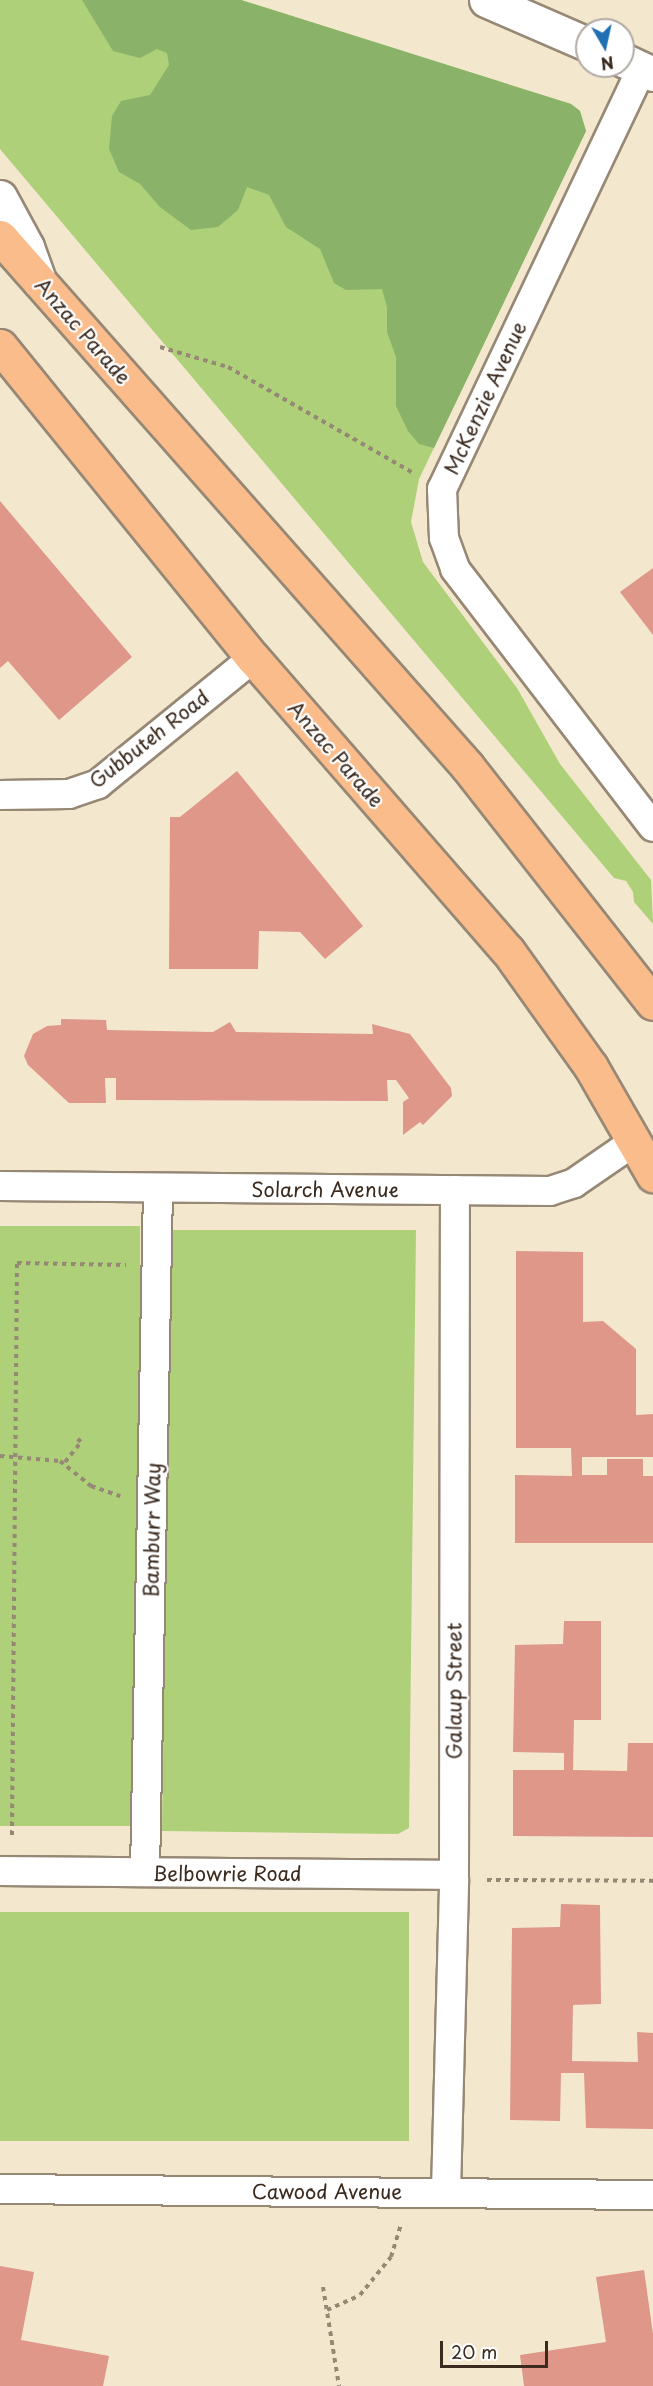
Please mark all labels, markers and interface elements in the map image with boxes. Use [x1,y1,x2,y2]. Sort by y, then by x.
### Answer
north arrow [575,18,635,78]
text: N [599,51,616,77]
street label: Anzac Parade [30,273,136,389]
street label: McKenzie Avenue [439,317,531,479]
street label: Gubbuteh Road [84,685,214,793]
street label: Anzac Parade [283,696,389,812]
street label: Solarch Avenue [251,1177,399,1201]
street label: Bamburr Way [139,1462,165,1598]
street label: Galaup Street [442,1623,466,1759]
street label: Belbowrie Road [152,1861,302,1885]
street label: Cawood Avenue [251,2179,403,2203]
scale bar [443,2329,551,2367]
text: 20 m [451,2338,497,2365]

